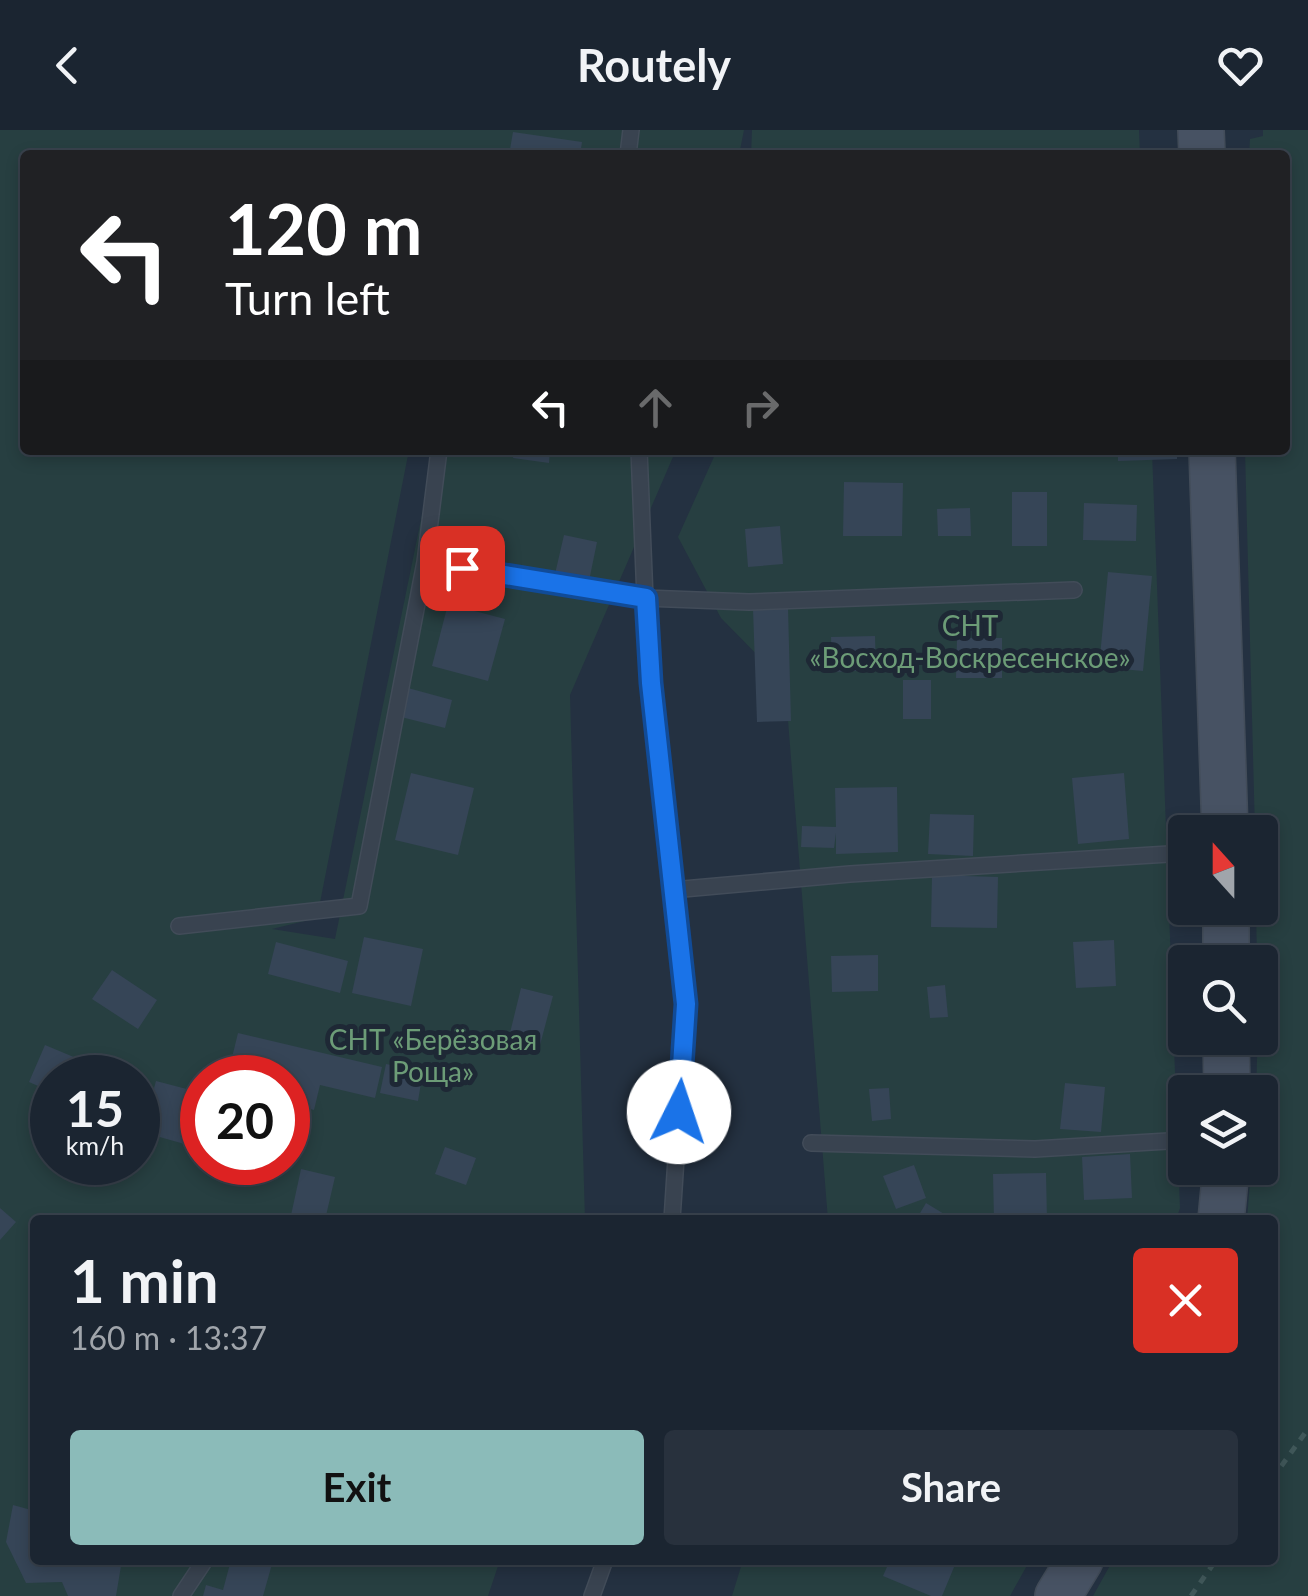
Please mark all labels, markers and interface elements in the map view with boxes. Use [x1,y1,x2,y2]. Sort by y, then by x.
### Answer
icon: back [40,38,95,93]
text: Routely [577,38,731,92]
icon: heart [1213,38,1268,93]
text: 120 m [225,186,422,270]
icon: left [60,190,190,320]
text: Turn left [225,271,390,325]
icon: left [523,380,578,435]
icon: ahead [628,380,683,435]
icon: right [733,380,788,435]
pin [420,526,505,611]
icon: arrive [435,541,490,596]
park label: СНТ «Восход-Воскресенское» [810,608,1130,674]
north arrow [1168,815,1278,925]
map controls [1168,815,1278,1185]
button: search [1168,945,1278,1055]
park label: СНТ «Берёзовая Роща» [329,1022,537,1088]
speed limit sign: 20 [180,1055,310,1185]
position arrow [627,1060,731,1164]
button: layers [1168,1075,1278,1185]
text: 15 [66,1078,124,1138]
text: km/h [66,1130,124,1160]
text: 1 min [70,1244,219,1316]
button: close [1133,1248,1238,1353]
text: 160 m · 13:37 [70,1318,267,1357]
button: Exit [70,1430,644,1545]
button: Share [664,1430,1238,1545]

